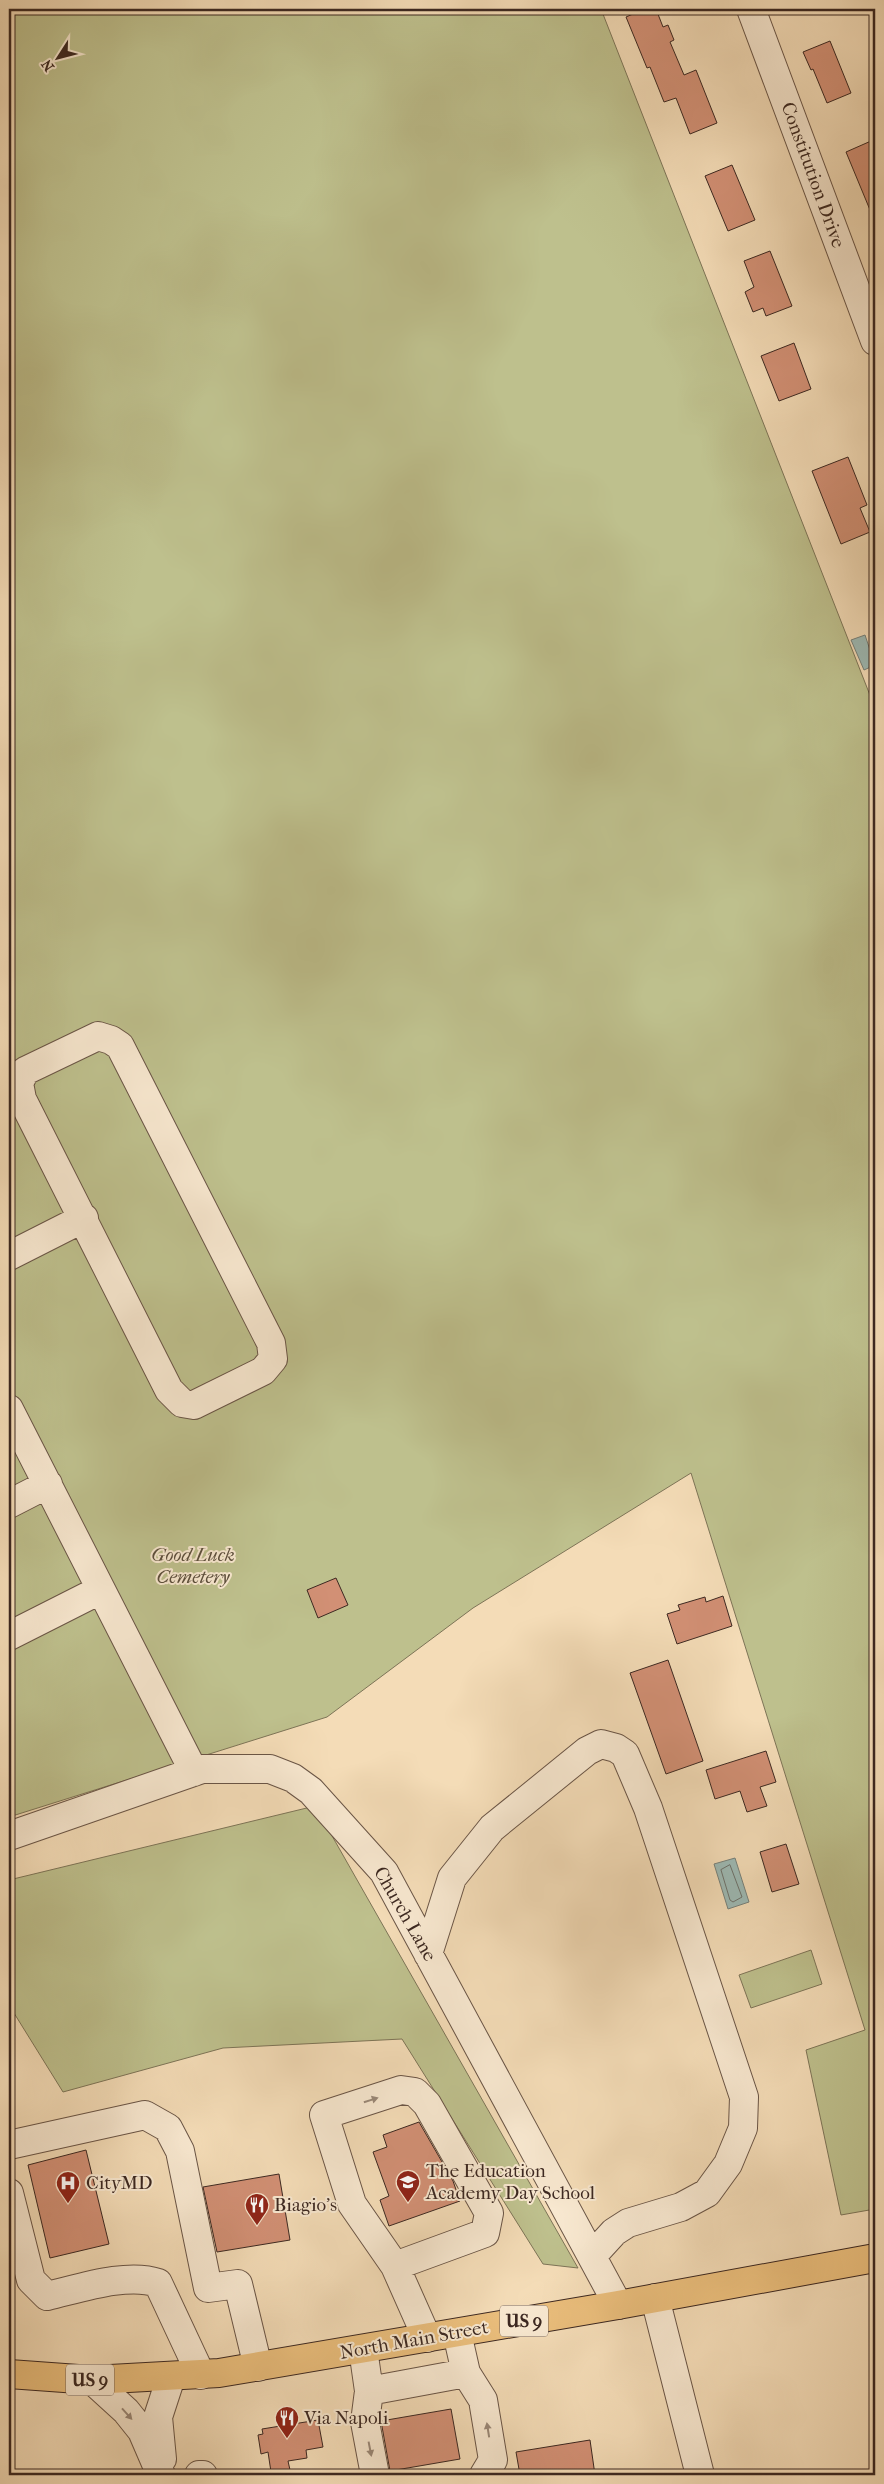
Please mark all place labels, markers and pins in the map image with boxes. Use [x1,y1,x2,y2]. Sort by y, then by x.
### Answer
place label: The Education Academy Day School [425,2160,595,2204]
school or university icon: The Education Academy Day School [395,2169,421,2203]
hospital icon: CityMD [55,2170,81,2204]
place label: CityMD [86,2172,153,2194]
restaurant icon: Biagio's [244,2192,270,2226]
place label: Biagio's [274,2194,337,2216]
restaurant icon: Via Napoli [274,2405,300,2439]
place label: Via Napoli [303,2407,389,2429]

